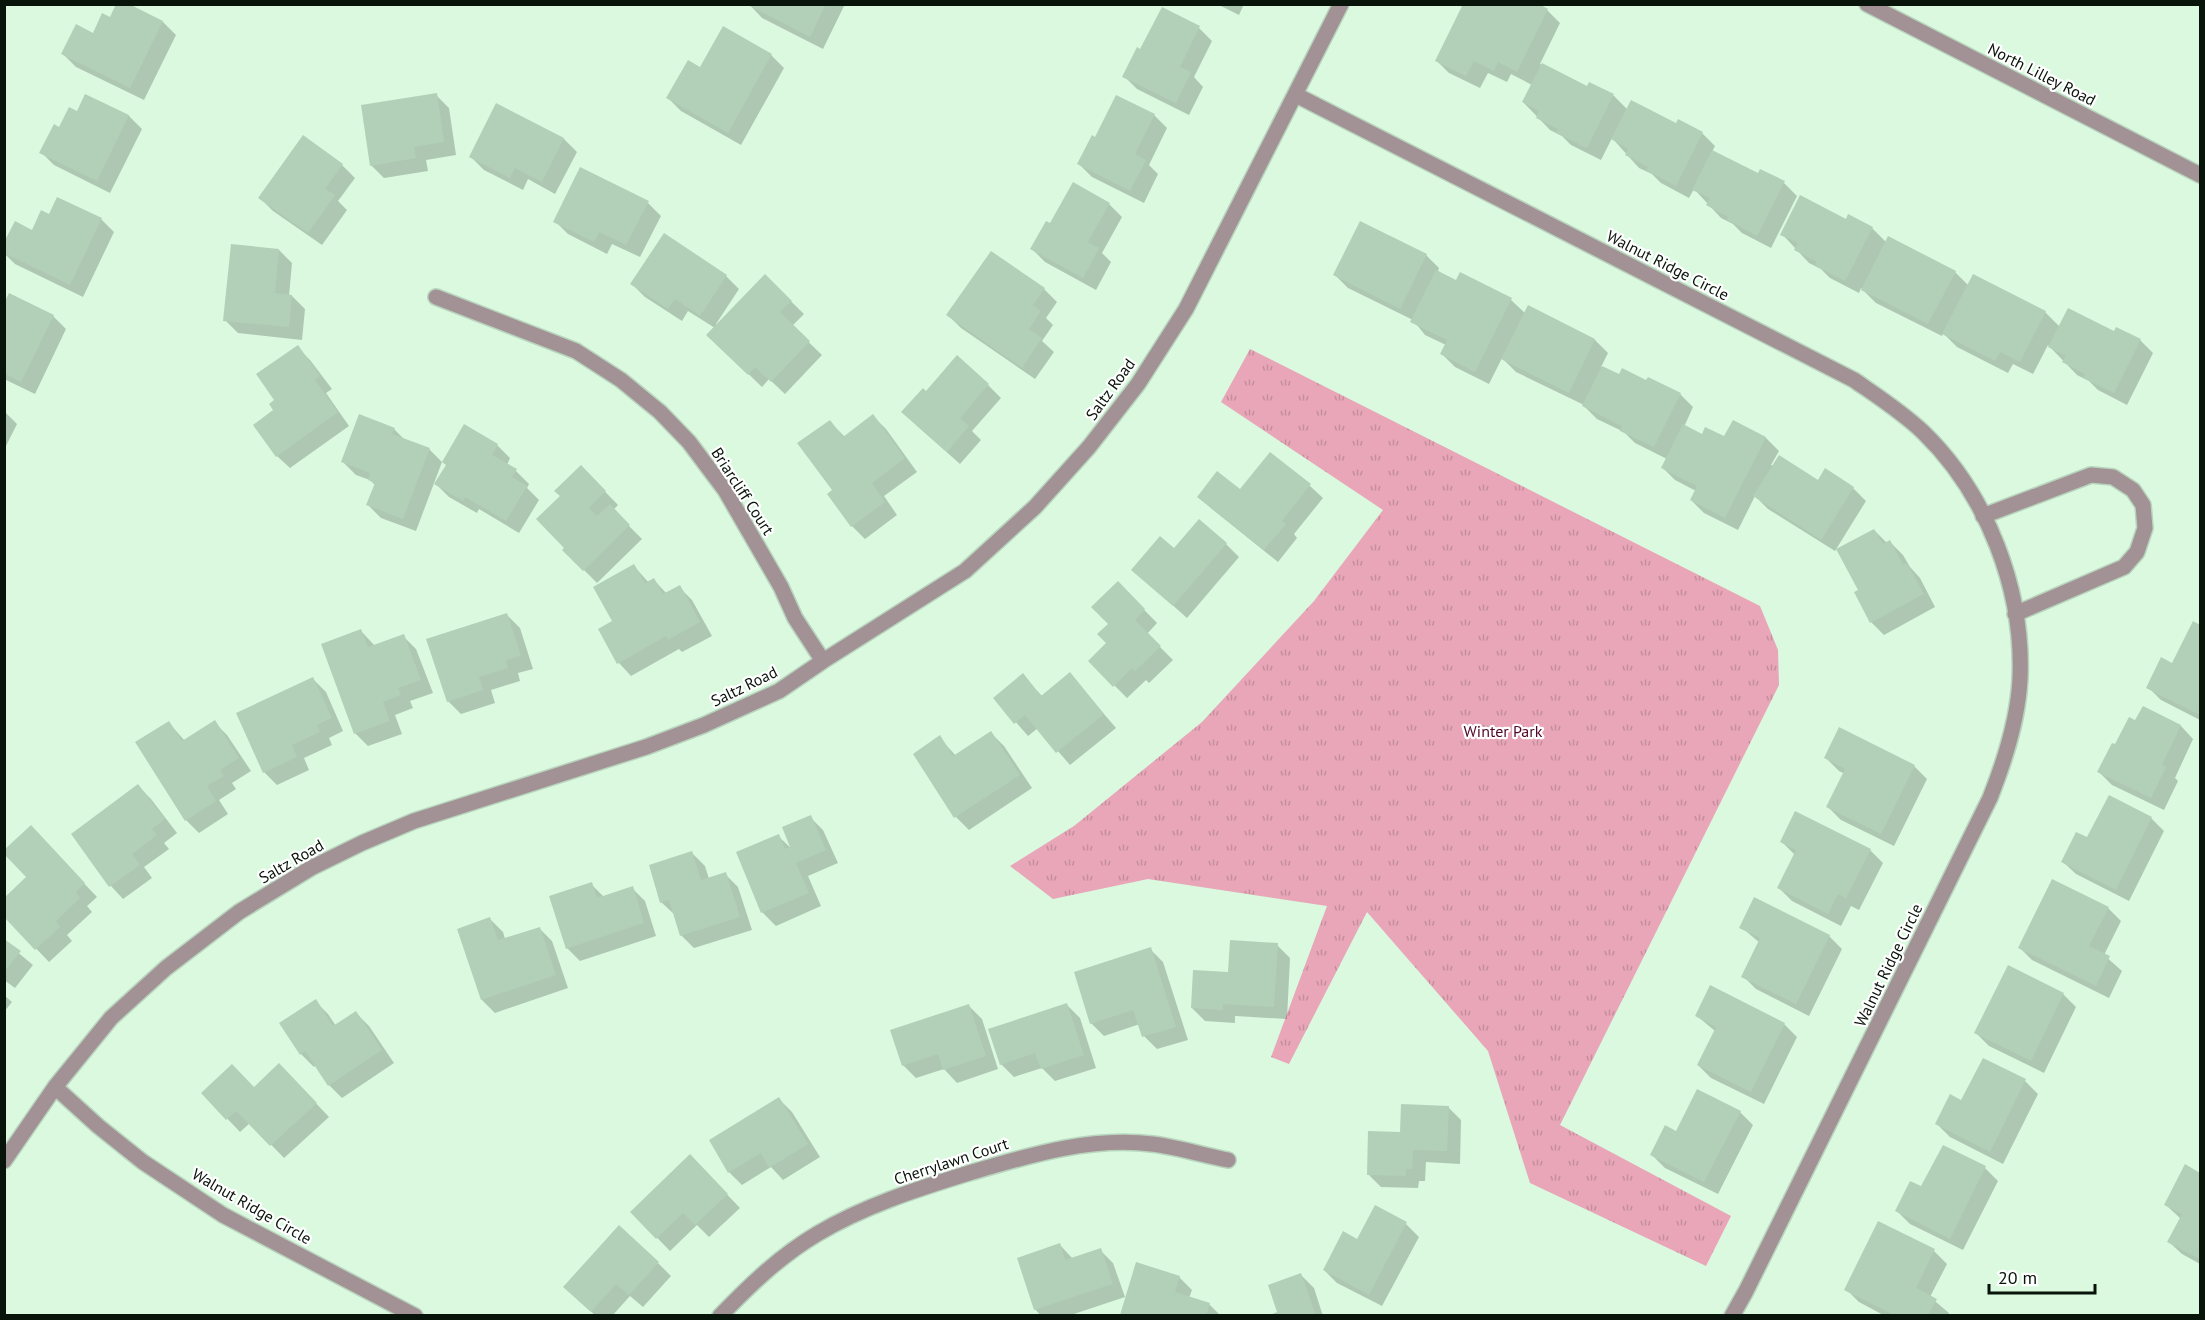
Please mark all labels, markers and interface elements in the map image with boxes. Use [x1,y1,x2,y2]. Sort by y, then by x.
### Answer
street label: North Lilley Road [1985,38,2099,110]
street label: Walnut Ridge Circle [1604,226,1732,304]
street label: Saltz Road [1081,354,1139,424]
street label: Briarcliff Court [707,444,779,539]
street label: Saltz Road [708,661,780,711]
park label: Winter Park [1464,721,1543,741]
street label: Saltz Road [255,834,327,888]
street label: Walnut Ridge Circle [1850,900,1926,1030]
street label: Cherrylawn Court [891,1133,1011,1189]
street label: Walnut Ridge Circle [189,1164,315,1248]
scale bar [1989,1257,2096,1295]
text: 20 m [1998,1266,2037,1289]

